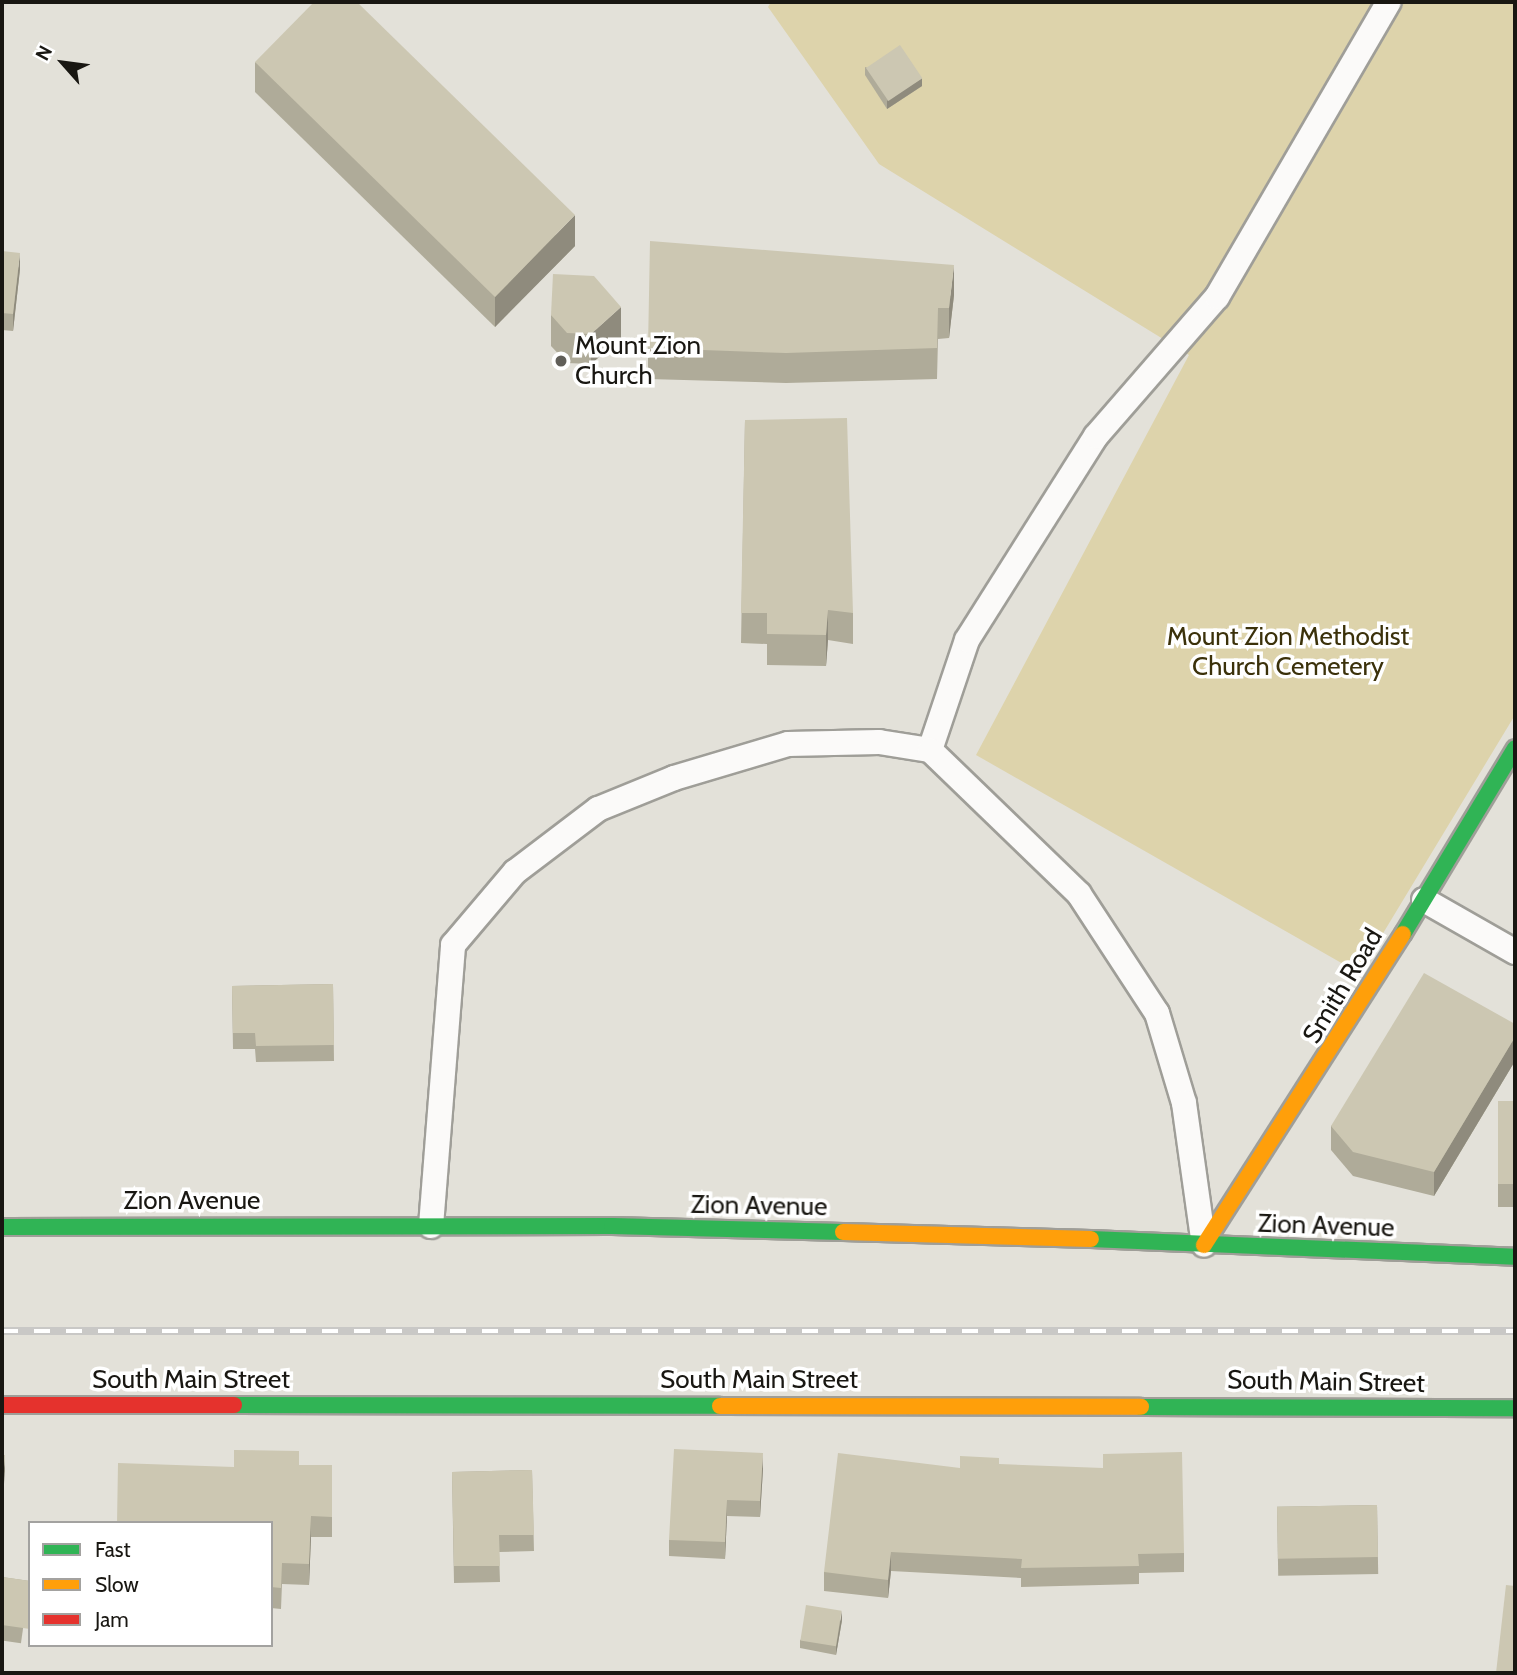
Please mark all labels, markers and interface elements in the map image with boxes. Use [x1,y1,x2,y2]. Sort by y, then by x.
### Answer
north arrow [28,28,98,98]
text: N [31,42,57,64]
place label: Mount Zion Church [575,330,701,392]
marker: Mount Zion Church [553,353,569,369]
park label: Mount Zion Methodist Church Cemetery [1167,621,1409,682]
street label: Smith Road [1297,923,1389,1049]
street label: Zion Avenue [124,1185,260,1217]
street label: Zion Avenue [690,1189,828,1223]
street label: Zion Avenue [1257,1208,1395,1244]
street label: South Main Street [92,1364,290,1396]
street label: South Main Street [660,1364,858,1396]
street label: South Main Street [1227,1365,1425,1399]
legend [28,1521,273,1647]
text: Fast [95,1537,131,1562]
text: Slow [95,1572,139,1597]
text: Jam [95,1607,129,1632]

